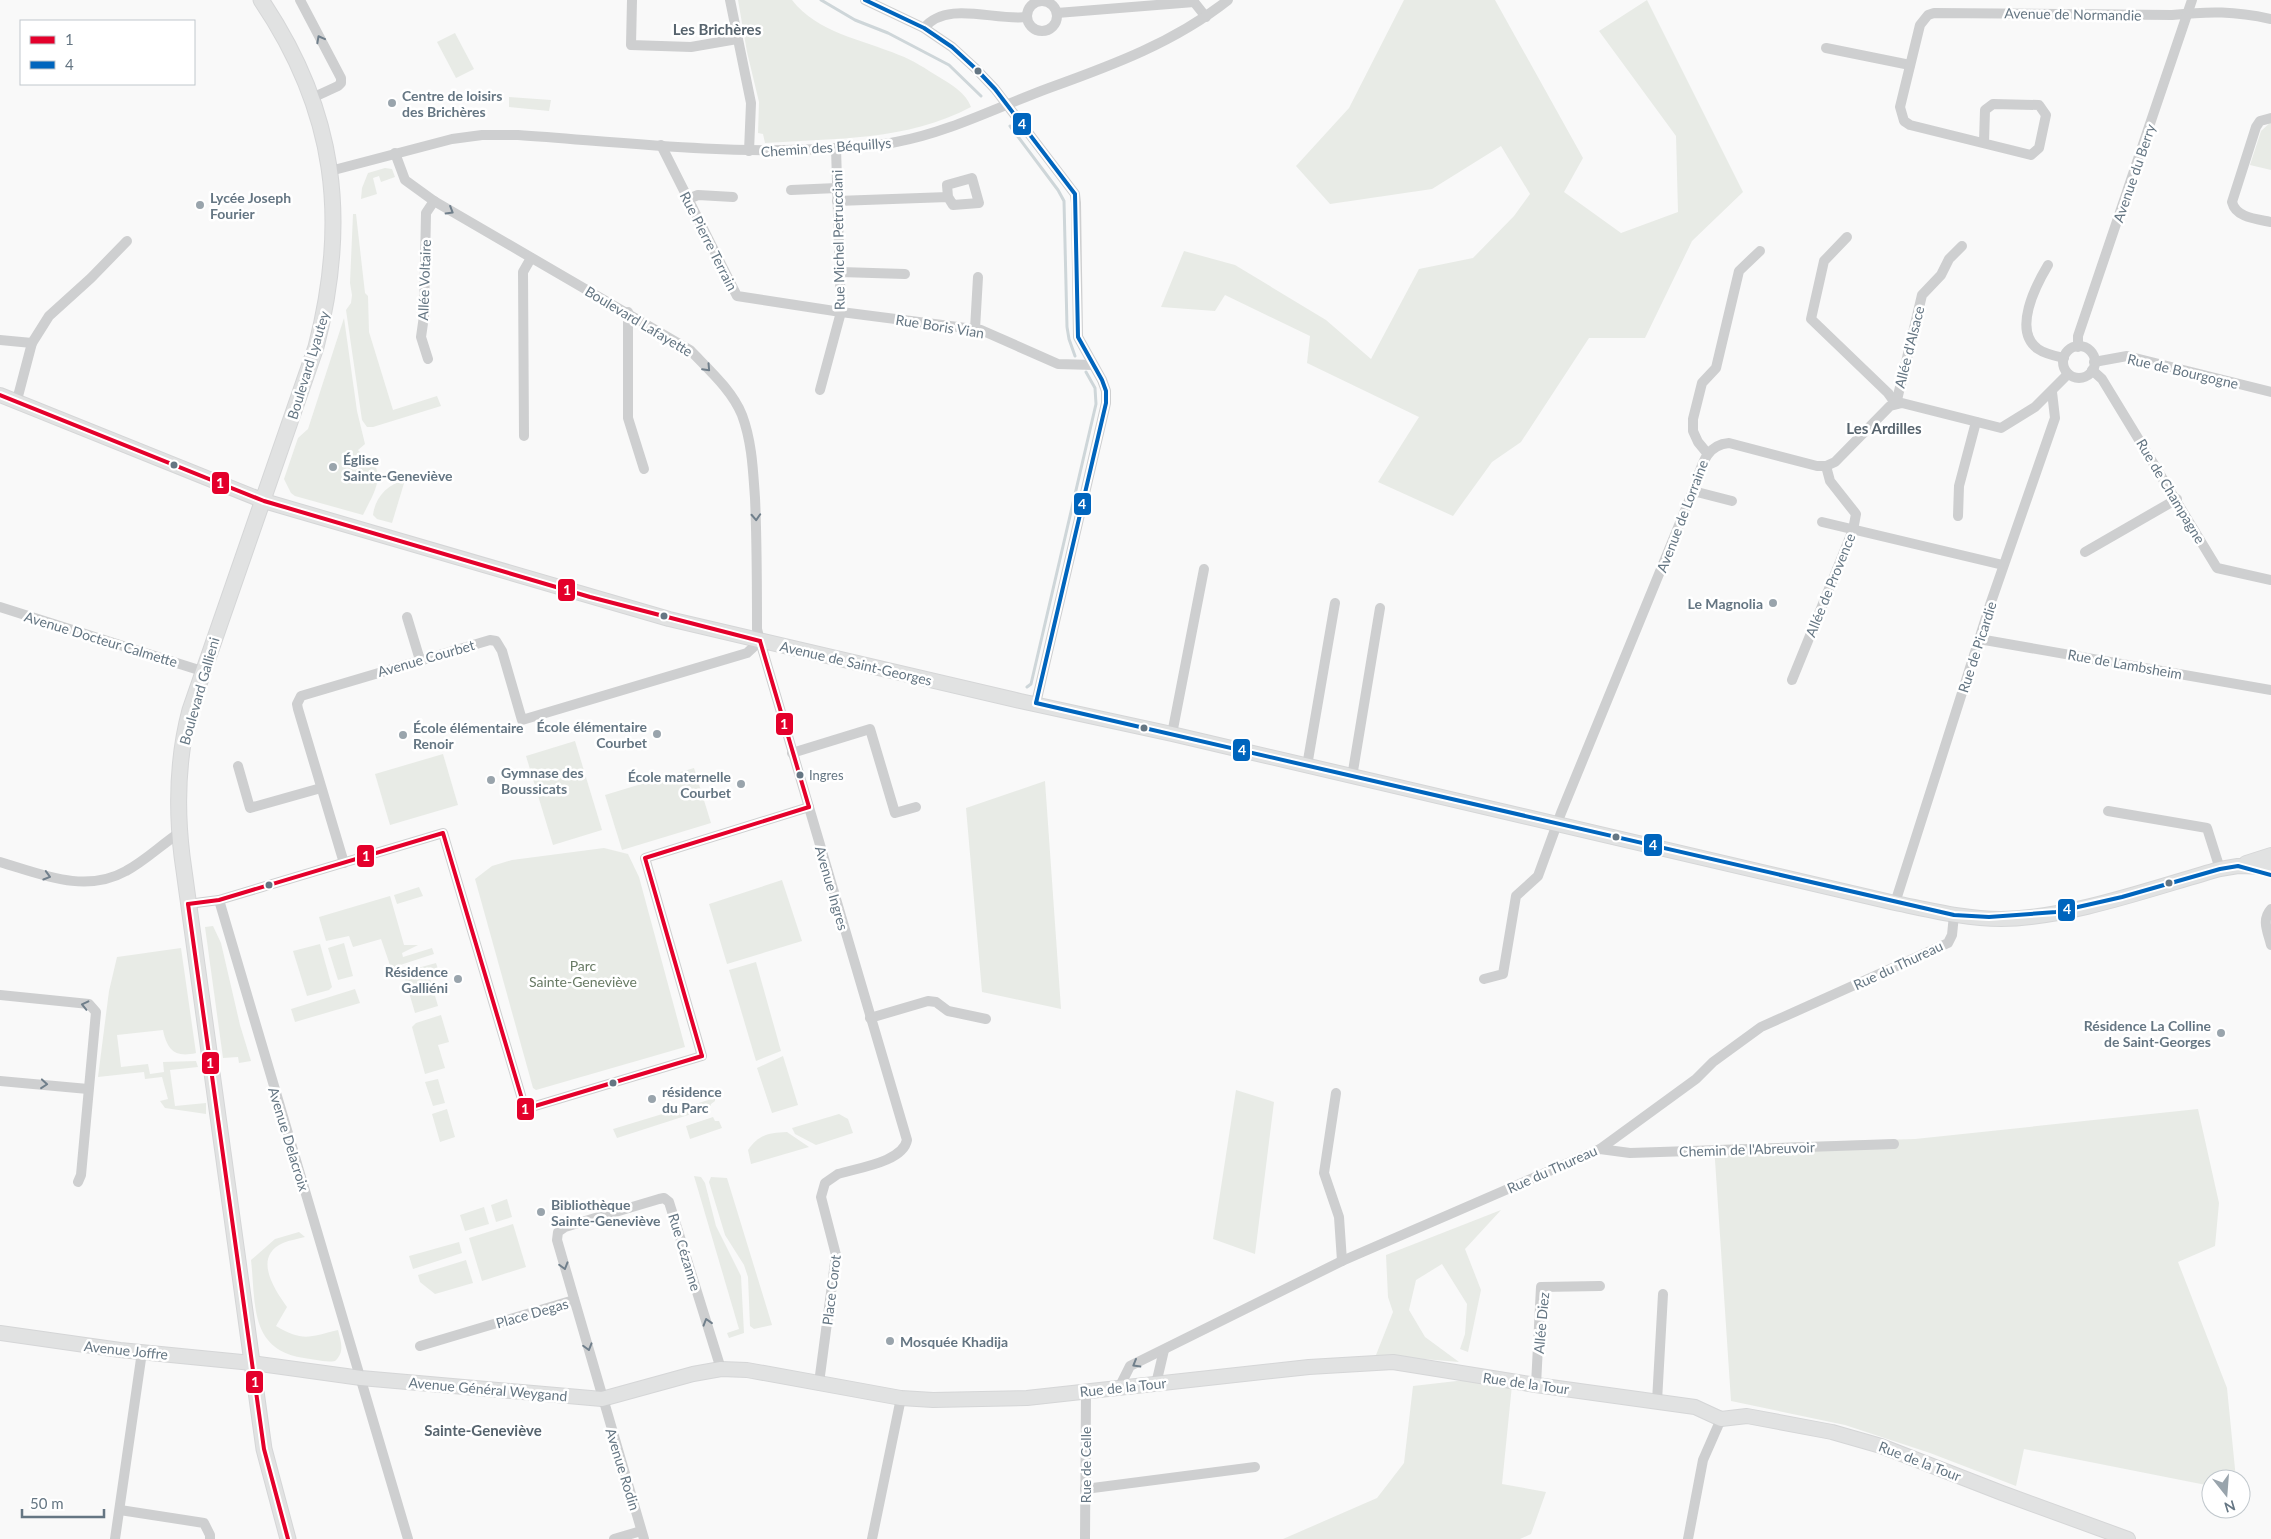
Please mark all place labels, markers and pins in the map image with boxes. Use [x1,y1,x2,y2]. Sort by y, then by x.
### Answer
unlabelled marker [973,66,983,76]
place label: Centre de loisirs des Brichères [402,87,502,120]
marker: Centre de loisirs des Brichères [386,97,398,109]
place label: Lycée Joseph Fourier [210,189,291,222]
marker: Lycée Joseph Fourier [194,199,206,211]
place label: Église Sainte-Geneviève [343,451,453,484]
unlabelled marker [169,460,179,470]
marker: Église Sainte-Geneviève [327,461,339,473]
place label: Le Magnolia [1688,595,1763,612]
marker: Le Magnolia [1767,597,1779,609]
unlabelled marker [659,611,669,621]
place label: École élémentaire Courbet [536,718,648,751]
place label: École élémentaire Renoir [413,719,524,752]
unlabelled marker [1139,723,1149,733]
marker: École élémentaire Courbet [651,728,663,740]
marker: École élémentaire Renoir [397,729,409,741]
place label: Gymnase des Boussicats [501,764,584,797]
place label: Ingres [809,767,844,783]
place label: École maternelle Courbet [628,768,732,801]
marker: Ingres [795,770,805,780]
marker: Gymnase des Boussicats [485,774,497,786]
marker: École maternelle Courbet [735,778,747,790]
unlabelled marker [1611,832,1621,842]
unlabelled marker [2164,878,2174,888]
unlabelled marker [264,880,274,890]
place label: Résidence Galliéni [385,963,449,996]
marker: Résidence Galliéni [452,973,464,985]
place label: Résidence La Colline de Saint-Georges [2084,1017,2212,1050]
marker: Résidence La Colline de Saint-Georges [2215,1027,2227,1039]
unlabelled marker [608,1078,618,1088]
place label: résidence du Parc [662,1083,722,1116]
marker: résidence du Parc [646,1093,658,1105]
place label: Bibliothèque Sainte-Geneviève [551,1196,661,1229]
marker: Bibliothèque Sainte-Geneviève [535,1206,547,1218]
place label: Mosquée Khadija [900,1333,1008,1350]
marker: Mosquée Khadija [884,1335,896,1347]

